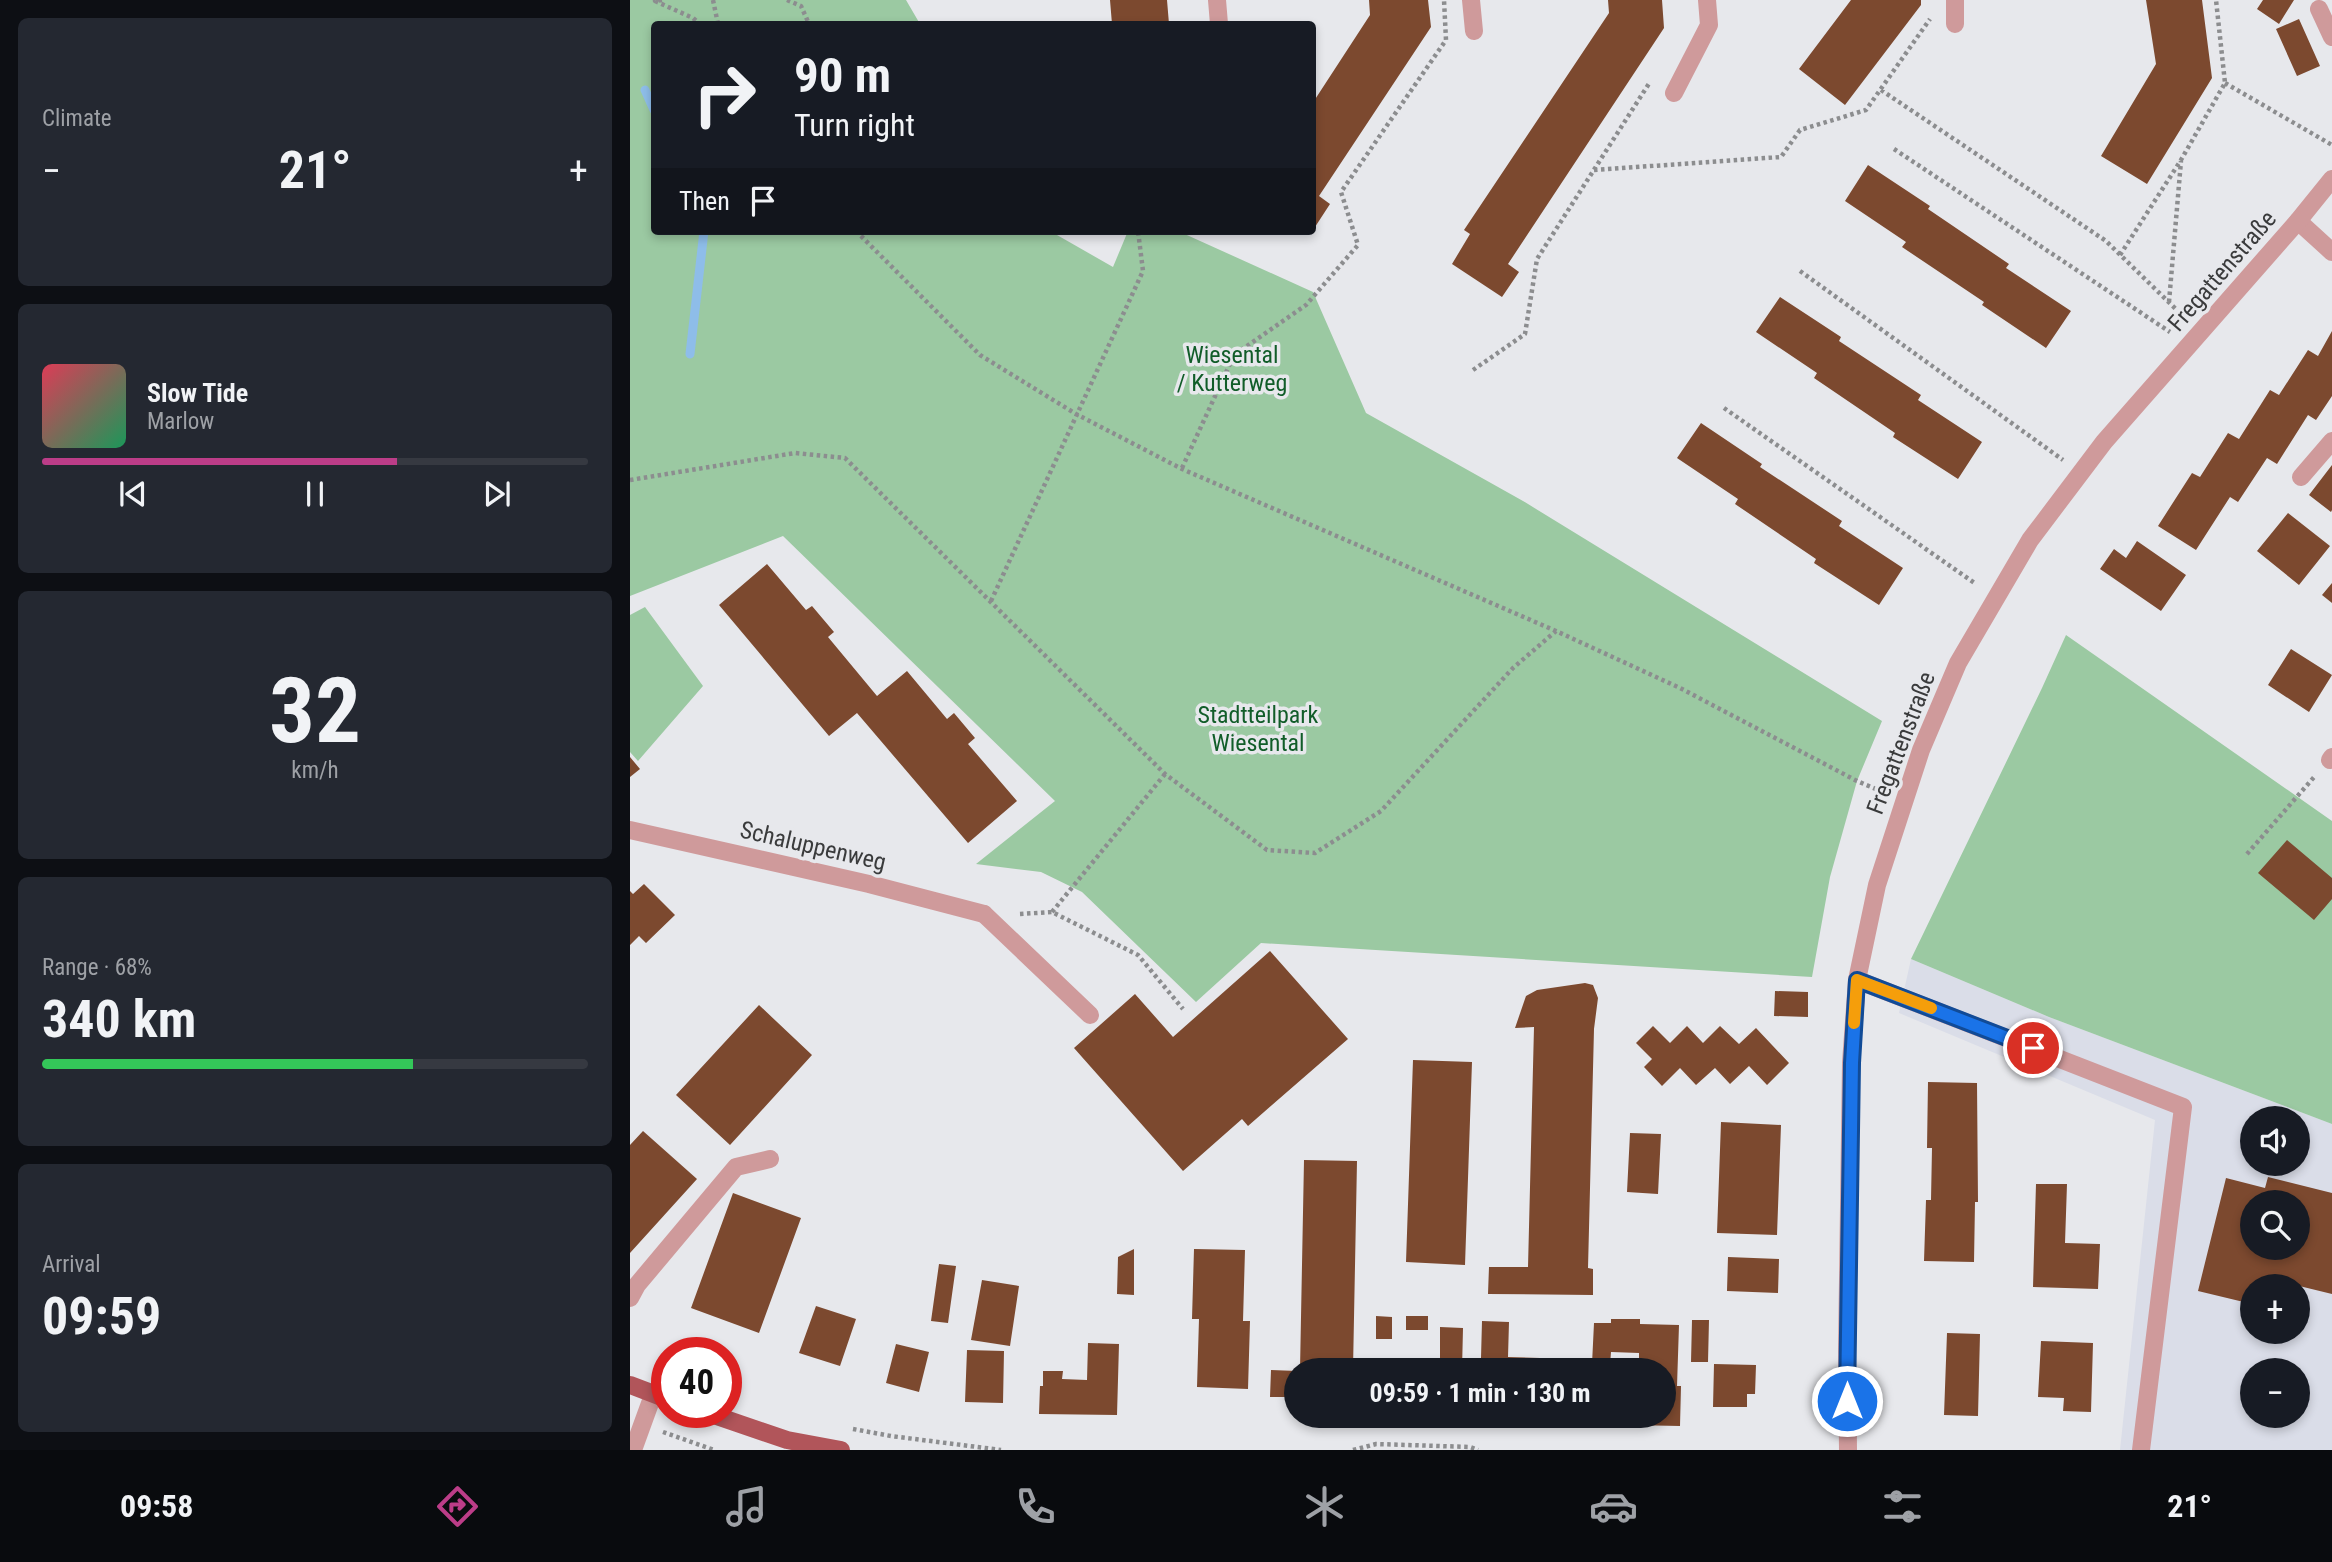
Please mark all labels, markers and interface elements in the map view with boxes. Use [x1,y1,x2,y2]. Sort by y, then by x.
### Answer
text: 90 m [794,47,891,104]
icon: right [679,49,770,140]
text: Climate [42,105,112,132]
text: Turn right [794,106,915,144]
text: 21° [279,140,351,201]
text: − [42,149,61,193]
text: + [569,149,588,193]
icon: arrive [744,182,782,220]
text: Then [679,186,730,216]
street label: Fregattenstraße [2162,205,2282,337]
park label: Wiesental / Kutterweg [1177,341,1287,397]
text: Slow Tide [147,378,248,408]
text: Marlow [147,408,214,435]
icon: previous [114,475,152,513]
icon: pause [296,475,334,513]
icon: next [478,475,516,513]
text: 32 [269,658,361,764]
street label: Fregattenstraße [1861,668,1941,818]
park label: Stadtteilpark Wiesental [1198,701,1319,757]
text: km/h [291,757,339,784]
street label: Schaluppenweg [737,816,889,876]
text: Range · 68% [42,954,152,981]
text: 340 km [42,989,196,1050]
pin [2003,1018,2063,1078]
icon: arrive [2014,1029,2052,1067]
map controls [2240,1106,2310,1428]
button: sound [2240,1106,2310,1176]
button: search [2240,1190,2310,1260]
text: Arrival [42,1251,101,1278]
button: + [2240,1274,2310,1344]
text: 09:59 [42,1286,161,1347]
speed limit sign: 40 [651,1337,742,1428]
button: − [2240,1358,2310,1428]
position arrow [1810,1364,1884,1438]
text: 09:59 · 1 min · 130 m [1370,1378,1590,1408]
icon: directions [433,1482,482,1531]
icon: music [722,1482,771,1531]
icon: phone [1011,1482,1060,1531]
icon: climate [1300,1482,1349,1531]
icon: car [1589,1482,1638,1531]
icon: filters [1878,1482,1927,1531]
text: 09:58 [120,1487,193,1525]
text: 21° [2167,1487,2212,1525]

